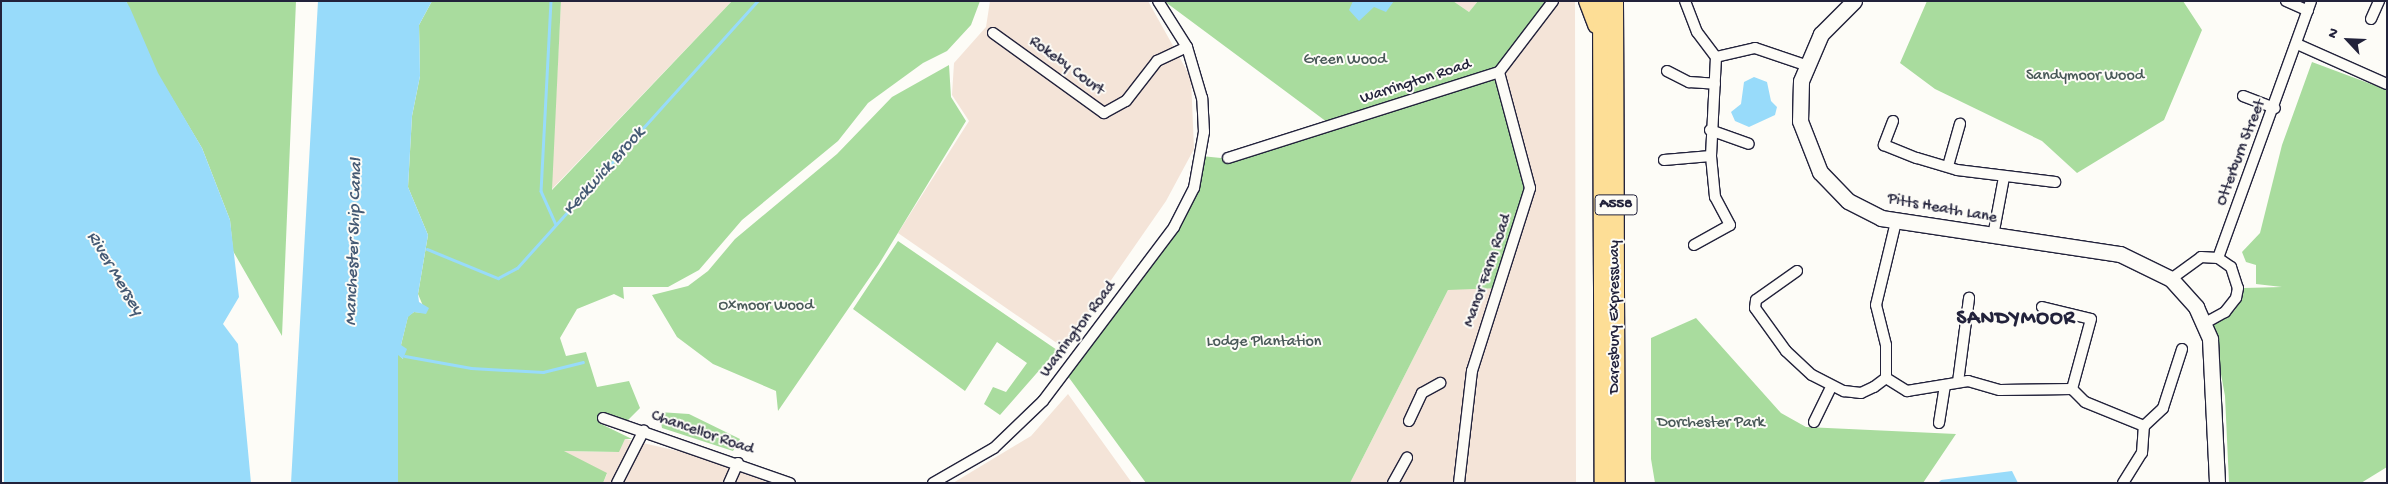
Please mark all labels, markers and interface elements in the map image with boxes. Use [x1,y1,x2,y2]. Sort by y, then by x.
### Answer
north arrow [2323,15,2373,65]
text: N [2324,26,2344,41]
street label: Rokeby Court [1024,33,1108,101]
park label: Green Wood [1303,51,1387,71]
street label: Warrington Road [1358,56,1474,110]
park label: Sandymoor Wood [2026,67,2144,87]
street label: Otterburn Street [2213,97,2271,209]
water label: Keckwick Brook [560,123,650,221]
water label: Manchester Ship Canal [341,158,369,326]
street label: Pitts Heath Lane [1886,191,1998,229]
road number: A558 [1594,192,1638,218]
street label: Manor Farm Road [1461,212,1517,330]
water label: River Mersey [81,228,147,320]
street label: Daresbury Expressway [1606,240,1626,394]
street label: Warrington Road [1037,278,1121,382]
park label: Oxmoor Wood [718,297,814,317]
district label: SANDYMOOR [1955,307,2077,333]
park label: Lodge Plantation [1207,333,1321,353]
street label: Chancellor Road [648,407,756,461]
park label: Dorchester Park [1657,414,1765,434]

